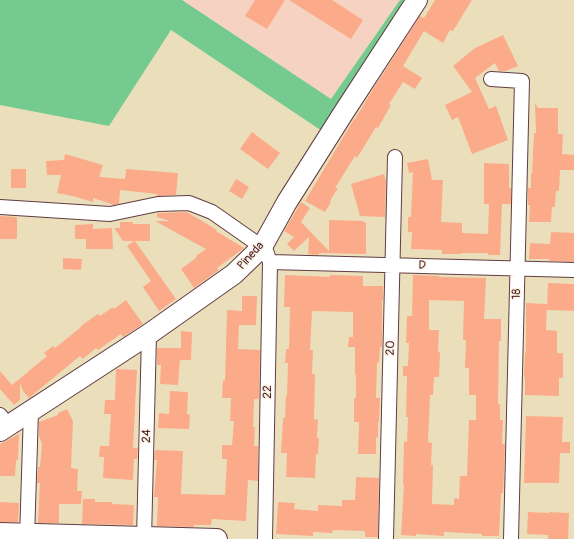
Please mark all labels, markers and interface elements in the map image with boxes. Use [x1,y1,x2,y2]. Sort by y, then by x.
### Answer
street label: Pineda [235,239,267,273]
street label: D [418,259,426,273]
street label: 18 [510,289,524,299]
street label: 20 [384,340,398,356]
street label: 22 [261,385,275,399]
street label: 24 [140,429,154,443]

